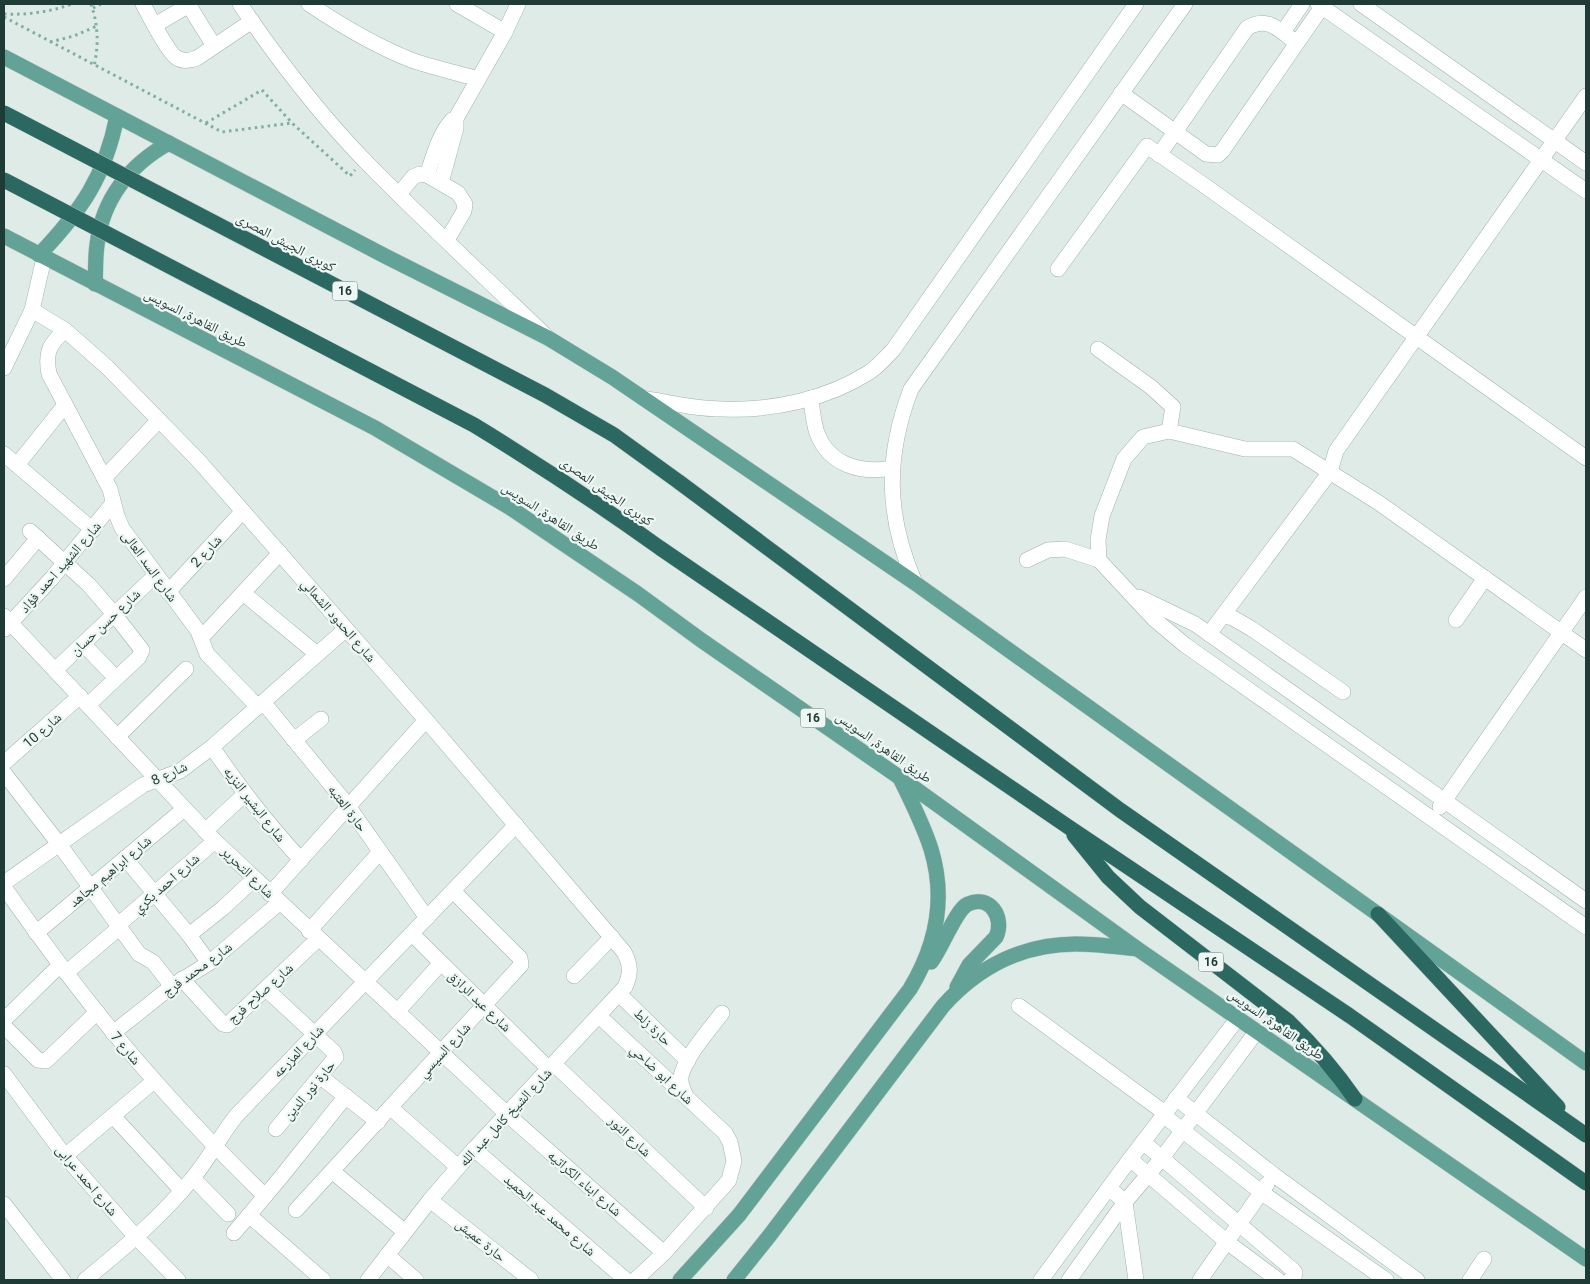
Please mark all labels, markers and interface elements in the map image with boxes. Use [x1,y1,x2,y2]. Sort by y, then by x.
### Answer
street label: كوبرى الجيش المصرى [233,209,338,276]
road number: 16 [332,282,358,300]
street label: طريق القاهرة, السويس [141,285,250,353]
street label: كوبرى الجيش المصرى [557,453,657,530]
street label: طريق القاهرة, السويس [498,478,603,555]
street label: شارع الشهيد احمد فؤاد [16,518,106,617]
street label: شارع السد العالى [117,527,181,606]
street label: شارع 2 [187,532,226,572]
street label: شارع الحدود الشمالي [296,575,380,667]
street label: شارع حسن حسان [67,586,145,660]
road number: 16 [800,708,826,728]
street label: طريق القاهرة, السويس [832,708,935,788]
street label: شارع 10 [19,709,66,753]
street label: شارع 8 [148,758,190,790]
street label: شارع البشير النزيه [219,763,289,846]
street label: حارة العتبه [324,781,371,835]
street label: شارع ابراهيم مجاهد [66,832,156,912]
street label: شارع التحرير [216,842,278,902]
street label: شارع احمد بكري [130,850,205,919]
street label: شارع محمد فرج [159,938,236,1001]
road number: 16 [1198,952,1224,972]
street label: شارع صلاح فرج [224,959,297,1028]
street label: شارع عبد الرازق [444,967,515,1036]
street label: طريق القاهرة, السويس [1224,985,1327,1065]
street label: حارة زلط [630,1005,675,1050]
street label: شارع السيسي [414,1019,476,1083]
street label: شارع المزرعه [269,1021,328,1082]
street label: شارع 7 [106,1028,144,1069]
street label: شارع ابو ضاحي [625,1041,697,1110]
street label: حارة نور الدين [280,1057,339,1123]
street label: شارع الشيخ كامل عبد الله [455,1065,556,1171]
street label: شارع النور [603,1112,655,1161]
street label: شارع احمد عرابى [51,1141,121,1220]
street label: شارع ابناء الكراتيه [544,1147,625,1221]
street label: شارع محمد عبد الحميد [500,1171,599,1261]
street label: حارة عميش [452,1215,509,1266]

